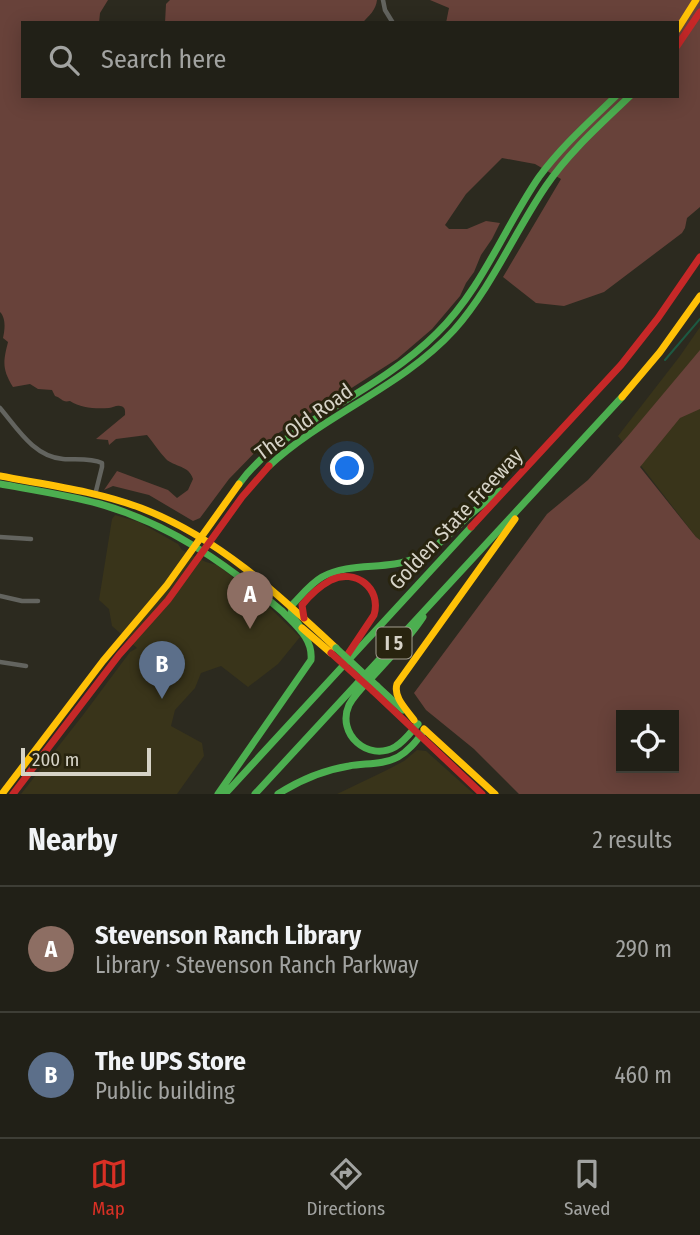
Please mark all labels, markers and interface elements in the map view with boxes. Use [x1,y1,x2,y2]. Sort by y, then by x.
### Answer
search box [21,21,679,98]
icon: search [45,41,83,79]
text: Search here [101,44,226,75]
street label: The Old Road [250,378,358,466]
street label: Golden State Freeway [384,442,529,595]
your location [330,451,364,485]
pin: A [227,571,273,629]
road number: I 5 [376,628,412,658]
pin: B [139,641,185,699]
map controls [616,710,679,773]
button: locate [616,710,679,773]
scale bar [21,745,150,777]
text: 200 m [32,748,79,771]
text: Nearby [28,822,117,858]
text: 2 results [592,826,672,854]
text: Stevenson Ranch Library [95,920,361,951]
text: A [45,935,57,963]
text: 290 m [616,935,672,963]
text: Library · Stevenson Ranch Parkway [95,951,419,979]
text: The UPS Store [95,1046,246,1077]
text: B [45,1061,57,1089]
text: 460 m [614,1061,672,1089]
text: Public building [95,1077,235,1105]
tab: Map [90,1155,128,1220]
tab: Directions [307,1155,385,1220]
tab: Saved [564,1155,610,1220]

